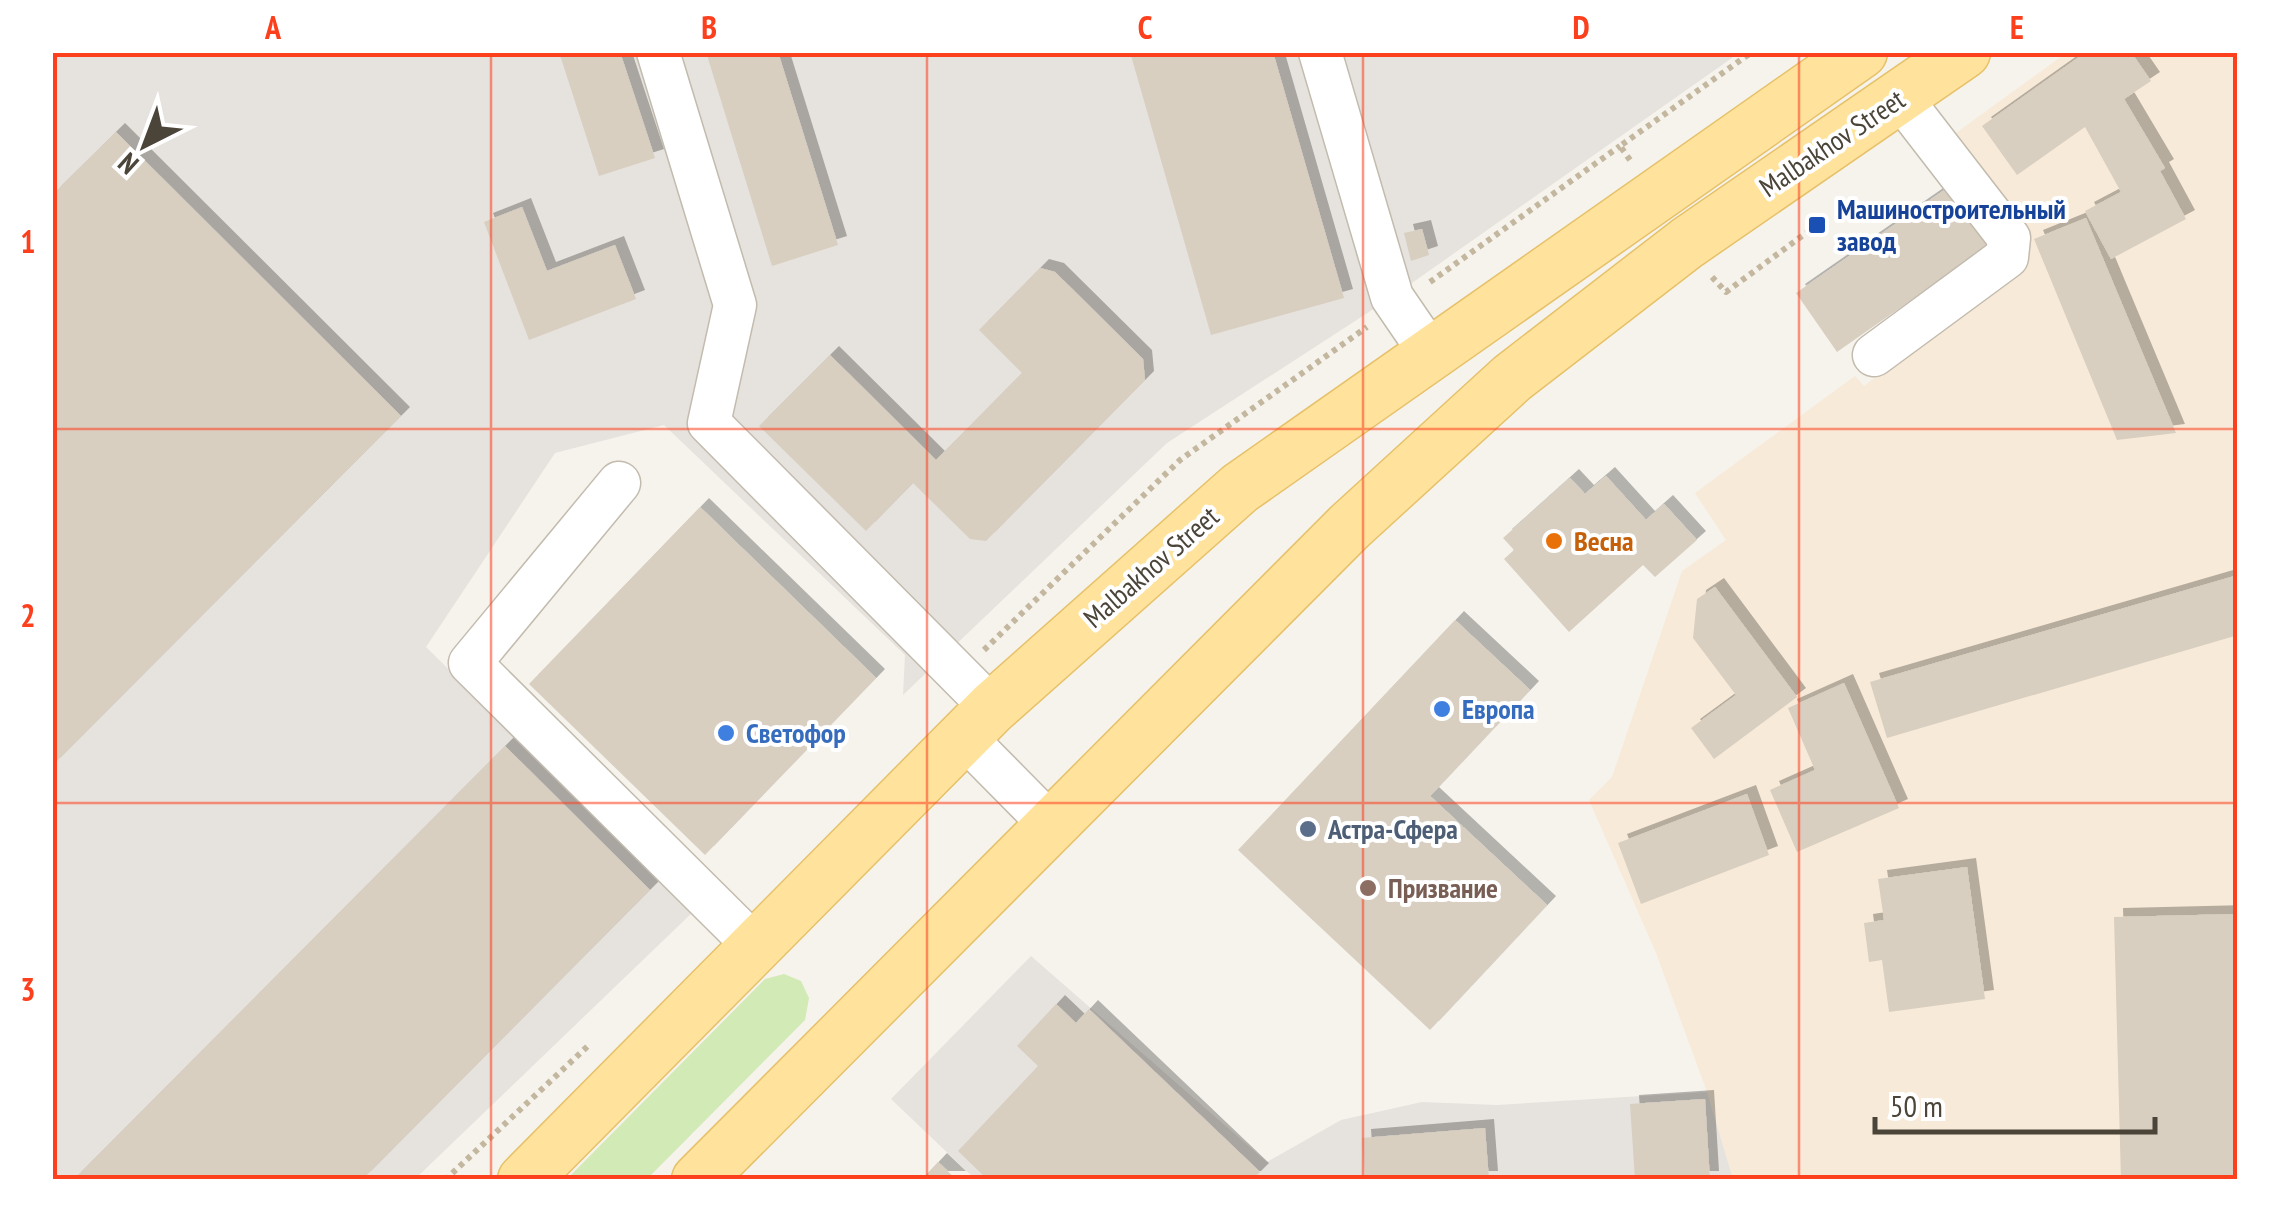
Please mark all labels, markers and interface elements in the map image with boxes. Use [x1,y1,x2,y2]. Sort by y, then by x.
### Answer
text: A [264,6,282,48]
text: B [701,6,717,48]
text: C [1138,6,1153,48]
text: D [1572,6,1590,48]
text: E [2010,6,2024,48]
street label: Malbakhov Street [1752,80,1912,205]
north arrow [95,95,195,195]
text: N [110,145,146,183]
place label: Машиностроительный завод [1837,190,2066,259]
marker: Машиностроительный завод [1806,214,1828,236]
text: 1 [20,220,36,262]
street label: Malbakhov Street [1075,497,1226,636]
place label: Весна [1574,522,1634,559]
marker: Весна [1543,530,1565,552]
text: 2 [20,594,36,636]
place label: Европа [1462,690,1535,727]
marker: Европа [1431,698,1453,720]
place label: Светофор [746,714,846,751]
marker: Светофор [715,722,737,744]
place label: Астра-Сфера [1327,810,1458,847]
marker: Астра-Сфера [1297,818,1319,840]
place label: Призвание [1388,869,1498,906]
marker: Призвание [1357,877,1379,899]
text: 3 [20,968,36,1010]
scale bar [1875,1072,2155,1134]
text: 50 m [1890,1086,1943,1125]

